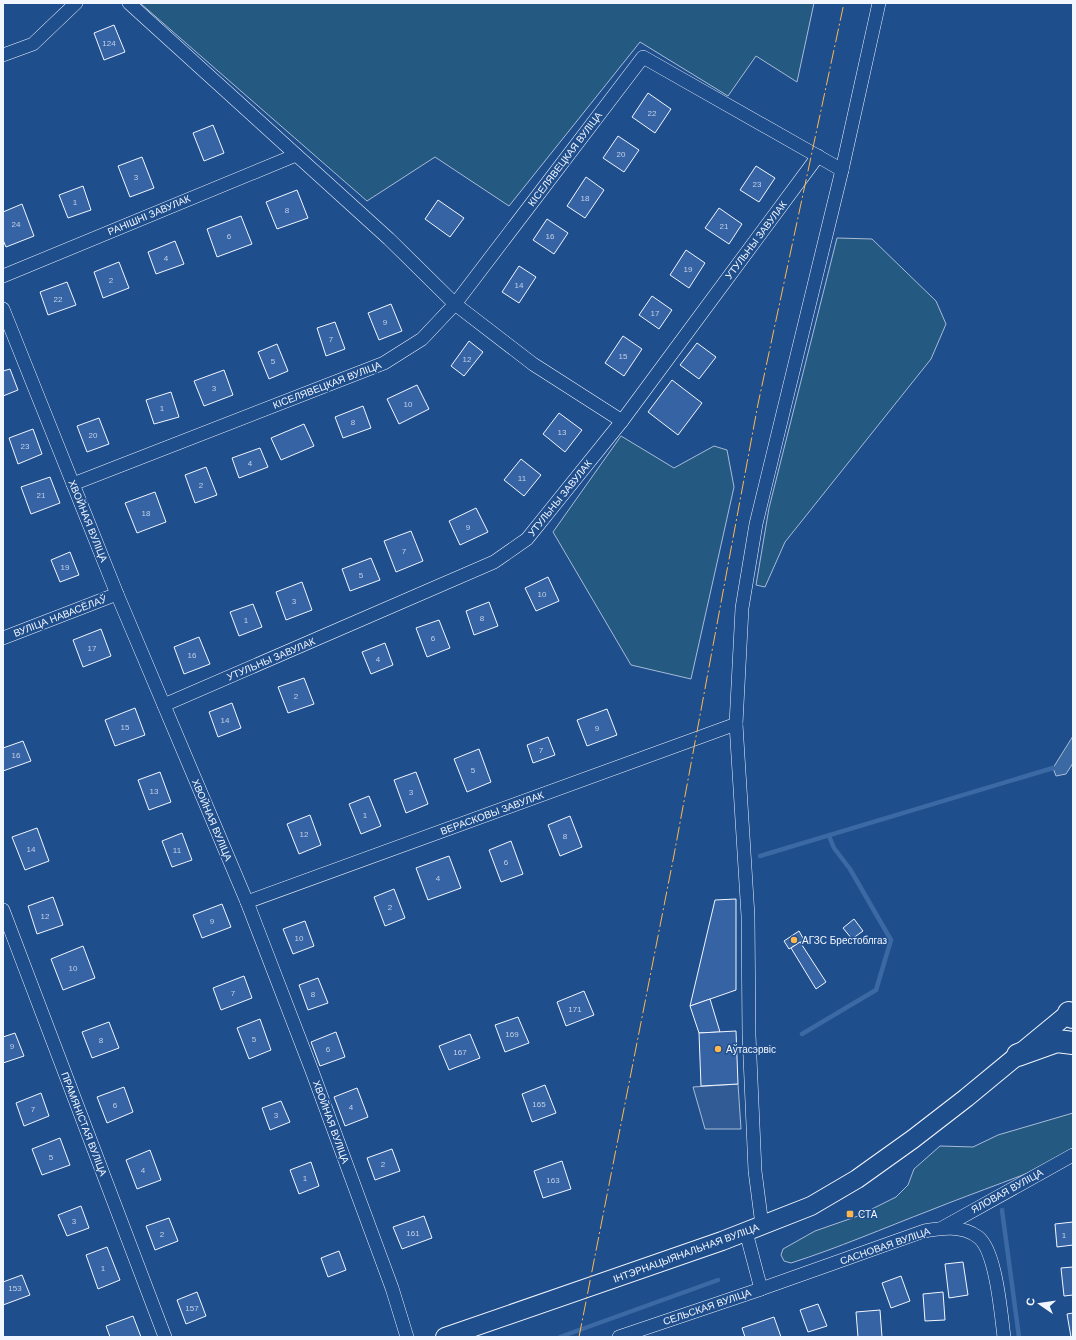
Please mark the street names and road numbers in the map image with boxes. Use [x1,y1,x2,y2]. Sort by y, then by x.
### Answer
street label: КІСЕЛЯВЕЦКАЯ ВУЛІЦА [526,109,604,208]
street label: РАНІШНІ ЗАВУЛАК [106,193,192,237]
street label: УТУЛЬНЫ ЗАВУЛАК [723,199,789,281]
street label: КІСЕЛЯВЕЦКАЯ ВУЛІЦА [271,359,383,411]
street label: УТУЛЬНЫ ЗАВУЛАК [526,458,594,538]
street label: ХВОЙНАЯ ВУЛІЦА [66,478,111,564]
street label: ВУЛІЦА НАВАСЁЛАЎ [12,592,109,639]
street label: УТУЛЬНЫ ЗАВУЛАК [225,635,317,683]
street label: ХВОЙНАЯ ВУЛІЦА [190,777,235,863]
street label: ВЕРАСКОВЫ ЗАВУЛАК [439,789,545,837]
street label: ПРАМЯНІСТАЯ ВУЛІЦА [59,1070,109,1178]
street label: ХВОЙНАЯ ВУЛІЦА [311,1079,352,1165]
street label: ЯЛОВАЯ ВУЛІЦА [969,1167,1045,1215]
street label: ІНТЭРНАЦЫЯНАЛЬНАЯ ВУЛІЦА [612,1221,761,1285]
street label: САСНОВАЯ ВУЛІЦА [839,1225,932,1267]
street label: СЕЛЬСКАЯ ВУЛІЦА [662,1287,753,1327]

